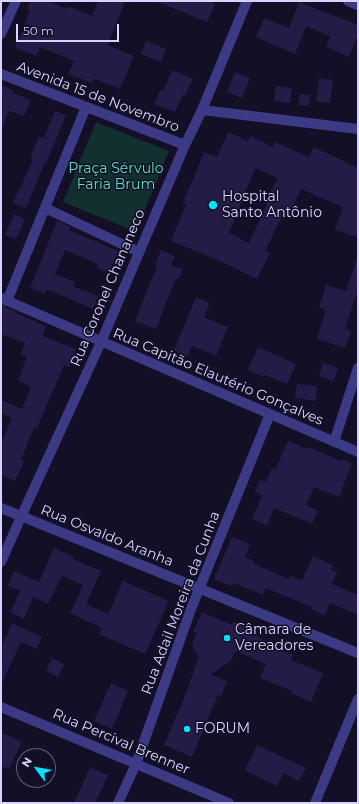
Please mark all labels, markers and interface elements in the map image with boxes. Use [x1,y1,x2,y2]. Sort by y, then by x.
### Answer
scale bar [18,16,121,42]
text: 50 m [23,23,54,38]
street label: Avenida 15 de Novembro [14,58,182,136]
park label: Praça Sérvulo Faria Brum [68,161,164,194]
place label: Hospital Santo Antônio [222,189,322,222]
marker: Hospital Santo Antônio [207,199,219,211]
street label: Rua Coronel Chananeco [67,207,149,369]
street label: Rua Capitão Elautério Gonçalves [110,325,326,429]
street label: Rua Osvaldo Aranha [38,502,176,570]
street label: Rua Adail Moreira da Cunha [138,509,224,697]
place label: Câmara de Vereadores [235,622,313,654]
marker: Câmara de Vereadores [222,633,232,643]
street label: Rua Percival Brenner [50,706,192,778]
place label: FORUM [195,721,250,737]
marker: FORUM [182,724,192,734]
north arrow [16,748,56,788]
text: N [18,755,35,770]

